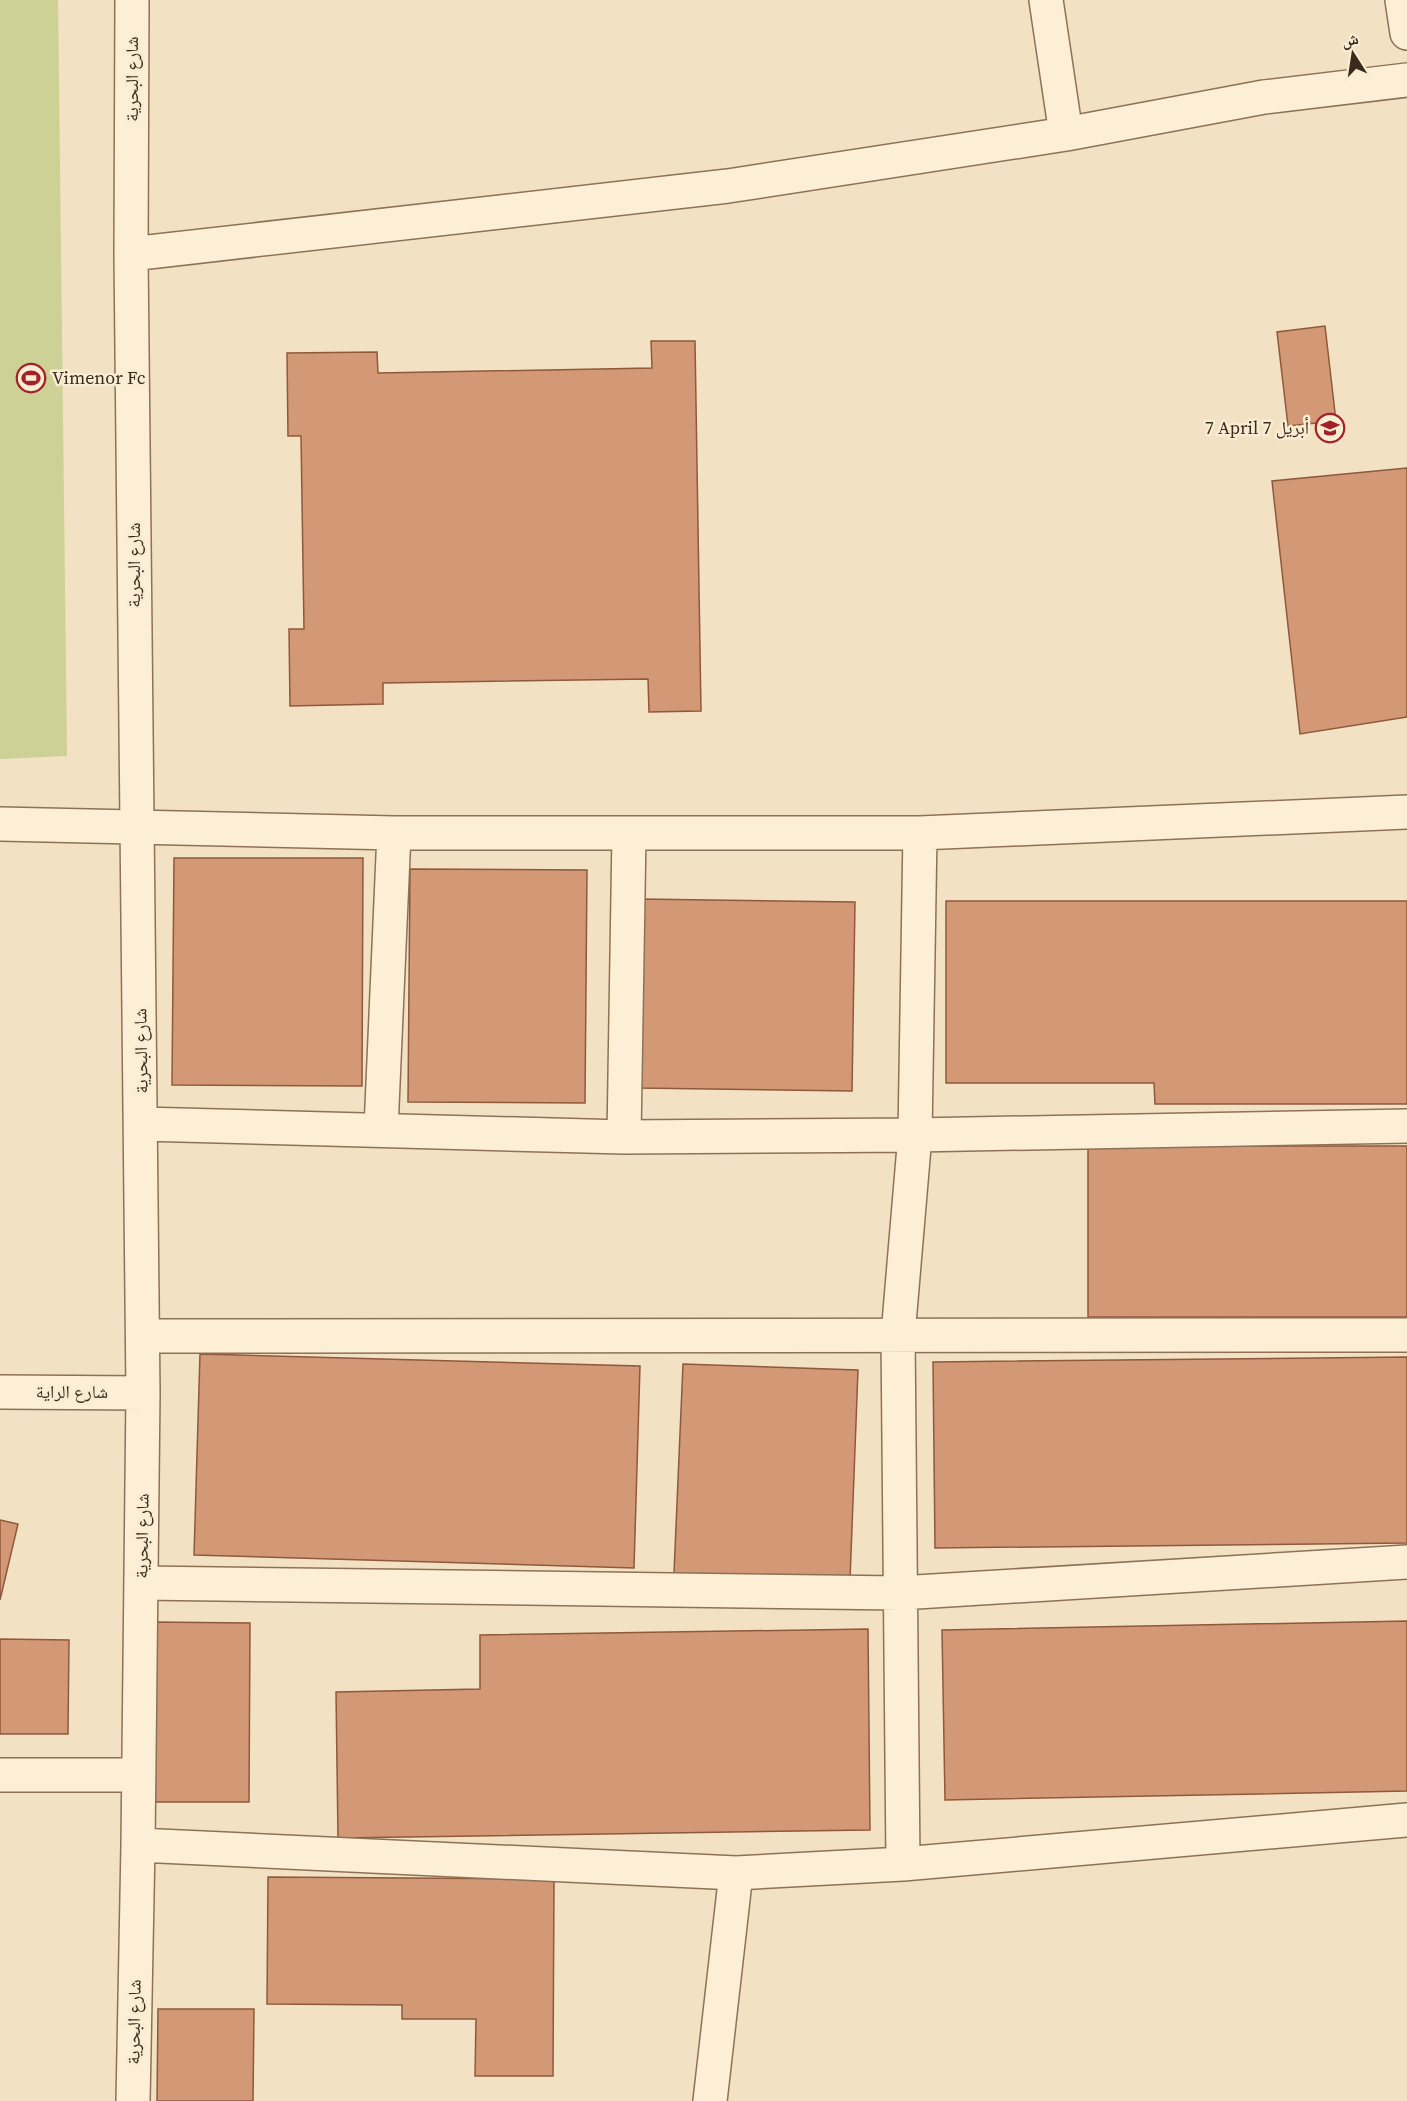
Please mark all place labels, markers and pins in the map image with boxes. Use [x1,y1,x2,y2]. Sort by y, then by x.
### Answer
sports icon: Vimenor Fc [15,362,47,394]
place label: Vimenor Fc [52,365,146,390]
school or university icon: 7 April 7 أبريل [1314,412,1346,444]
place label: 7 April 7 أبريل [1205,415,1309,440]

